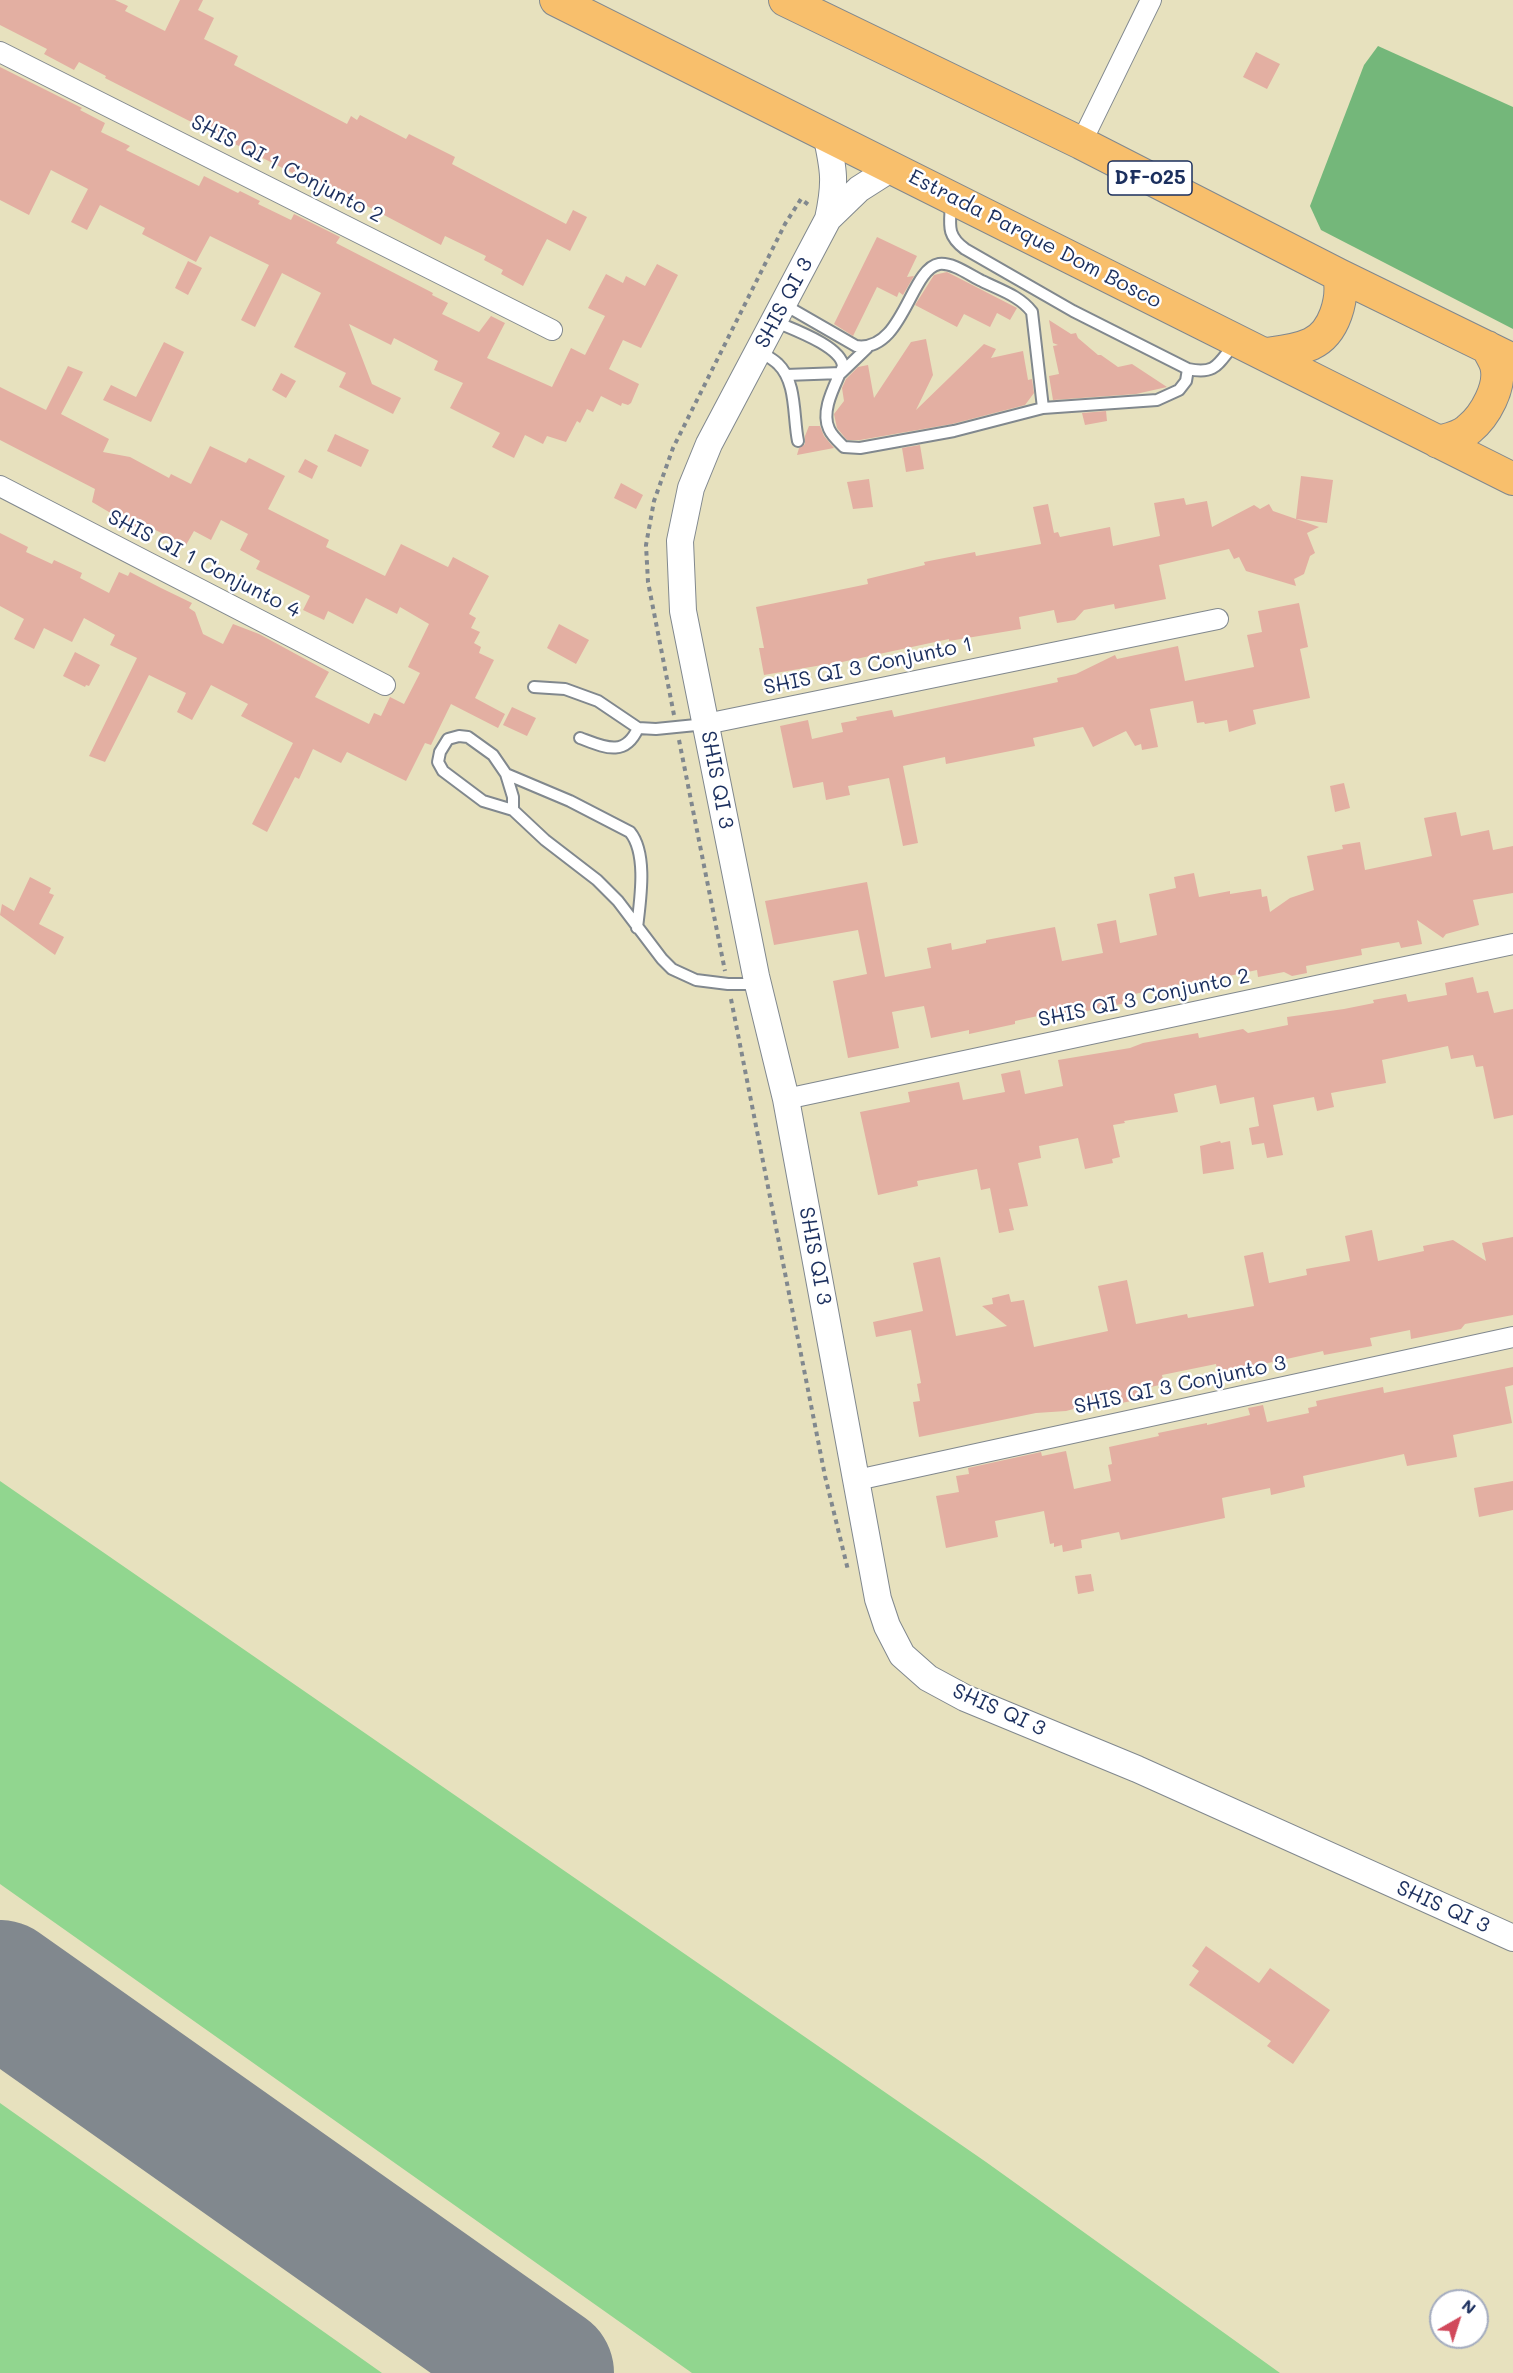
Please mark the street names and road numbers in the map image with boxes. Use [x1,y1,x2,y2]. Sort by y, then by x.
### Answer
street label: SHIS QI 1 Conjunto 2 [187,110,387,228]
road number: DF-025 [1108,161,1192,195]
street label: Estrada Parque Dom Bosco [904,164,1166,314]
street label: SHIS QI 3 [750,253,818,353]
street label: SHIS QI 1 Conjunto 4 [103,504,305,624]
street label: SHIS QI 3 Conjunto 1 [761,632,975,700]
street label: SHIS QI 3 [695,729,739,831]
street label: SHIS QI 3 Conjunto 2 [1036,963,1252,1033]
street label: SHIS QI 3 [793,1205,837,1307]
street label: SHIS QI 3 Conjunto 3 [1072,1350,1288,1420]
street label: SHIS QI 3 [949,1678,1049,1742]
street label: SHIS QI 3 [1393,1875,1493,1939]

